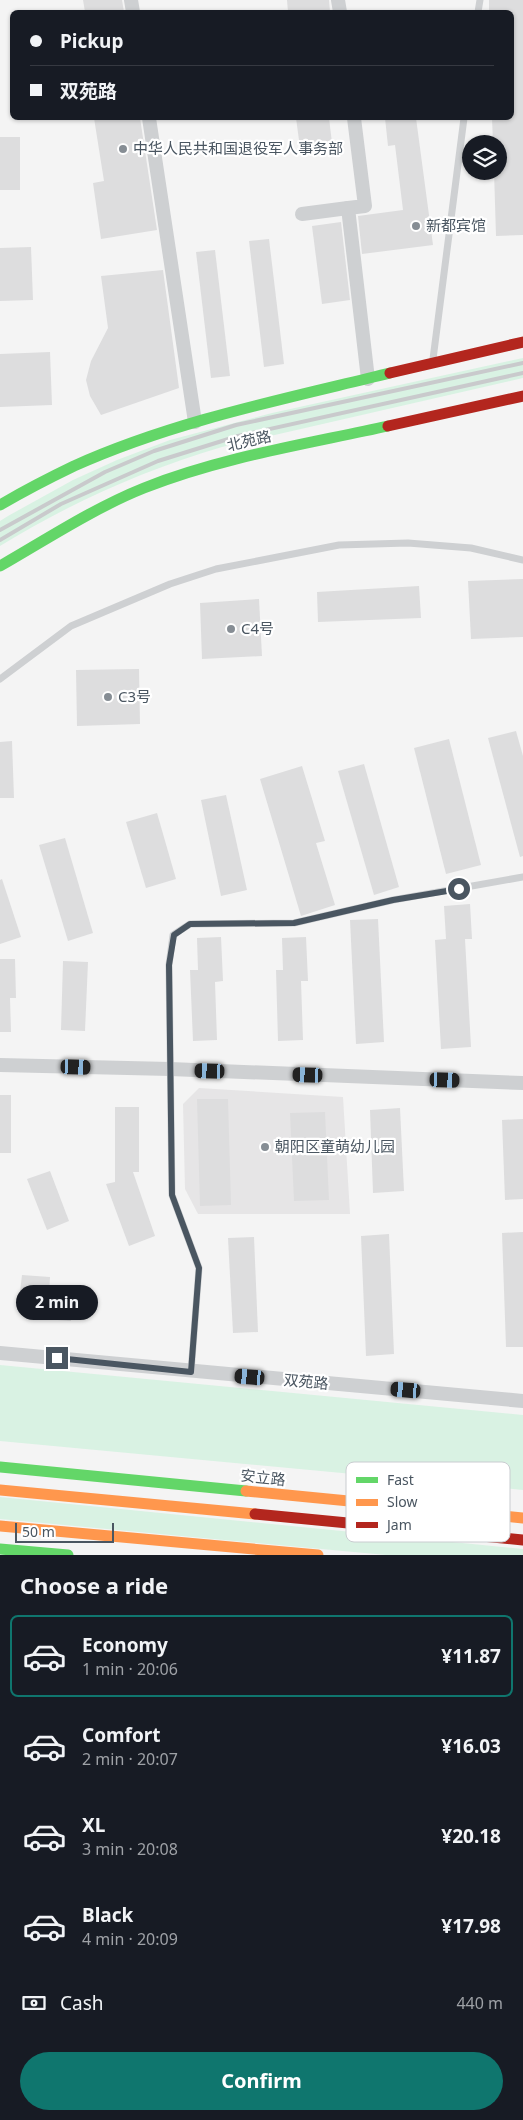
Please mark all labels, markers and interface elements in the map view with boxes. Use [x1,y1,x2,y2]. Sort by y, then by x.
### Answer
text: Pickup [60,28,123,54]
text: 双苑路 [60,78,117,104]
map controls [462,135,507,180]
button: layers [462,135,507,180]
place label: 中华人民共和国退役军人事务部 [133,138,343,158]
marker: 中华人民共和国退役军人事务部 [117,143,129,155]
place label: 新都宾馆 [426,215,486,235]
marker: 新都宾馆 [410,220,422,232]
street label: 北苑路 [225,425,273,455]
place label: C4号 [241,618,274,638]
marker: C4号 [225,623,237,635]
place label: C3号 [118,686,151,706]
marker: C3号 [102,691,114,703]
route start [448,878,470,900]
car [60,1059,91,1075]
car [194,1063,225,1079]
car [292,1067,323,1083]
car [429,1072,460,1088]
place label: 朝阳区童萌幼儿园 [275,1136,395,1156]
marker: 朝阳区童萌幼儿园 [259,1141,271,1153]
callout: 2 min [16,1286,98,1320]
text: 2 min [35,1291,79,1313]
route end [46,1347,68,1369]
car [234,1368,265,1386]
street label: 双苑路 [283,1369,329,1393]
car [390,1381,421,1399]
legend [346,1462,510,1542]
street label: 安立路 [240,1465,287,1489]
text: Fast [387,1470,414,1489]
text: Slow [387,1492,418,1511]
text: Jam [385,1515,412,1534]
scale bar [15,1520,114,1543]
text: 50 m [22,1522,55,1541]
text: Choose a ride [20,1570,168,1600]
text: Economy [82,1632,168,1658]
icon: car [22,1634,67,1679]
text: ¥11.87 [441,1643,501,1669]
text: 1 min · 20:06 [82,1658,178,1680]
text: Comfort [82,1722,161,1748]
icon: car [22,1724,67,1769]
text: ¥16.03 [441,1733,501,1759]
text: 2 min · 20:07 [82,1748,178,1770]
text: XL [82,1812,105,1838]
icon: car [22,1814,67,1859]
text: ¥20.18 [441,1823,501,1849]
text: 3 min · 20:08 [82,1838,178,1860]
text: Black [82,1902,133,1928]
icon: car [22,1904,67,1949]
text: ¥17.98 [441,1913,501,1939]
text: 4 min · 20:09 [82,1928,178,1950]
icon: cash [20,1989,48,2017]
text: Cash [60,1990,104,2016]
text: 440 m [456,1992,503,2014]
button: Confirm [20,2052,503,2110]

